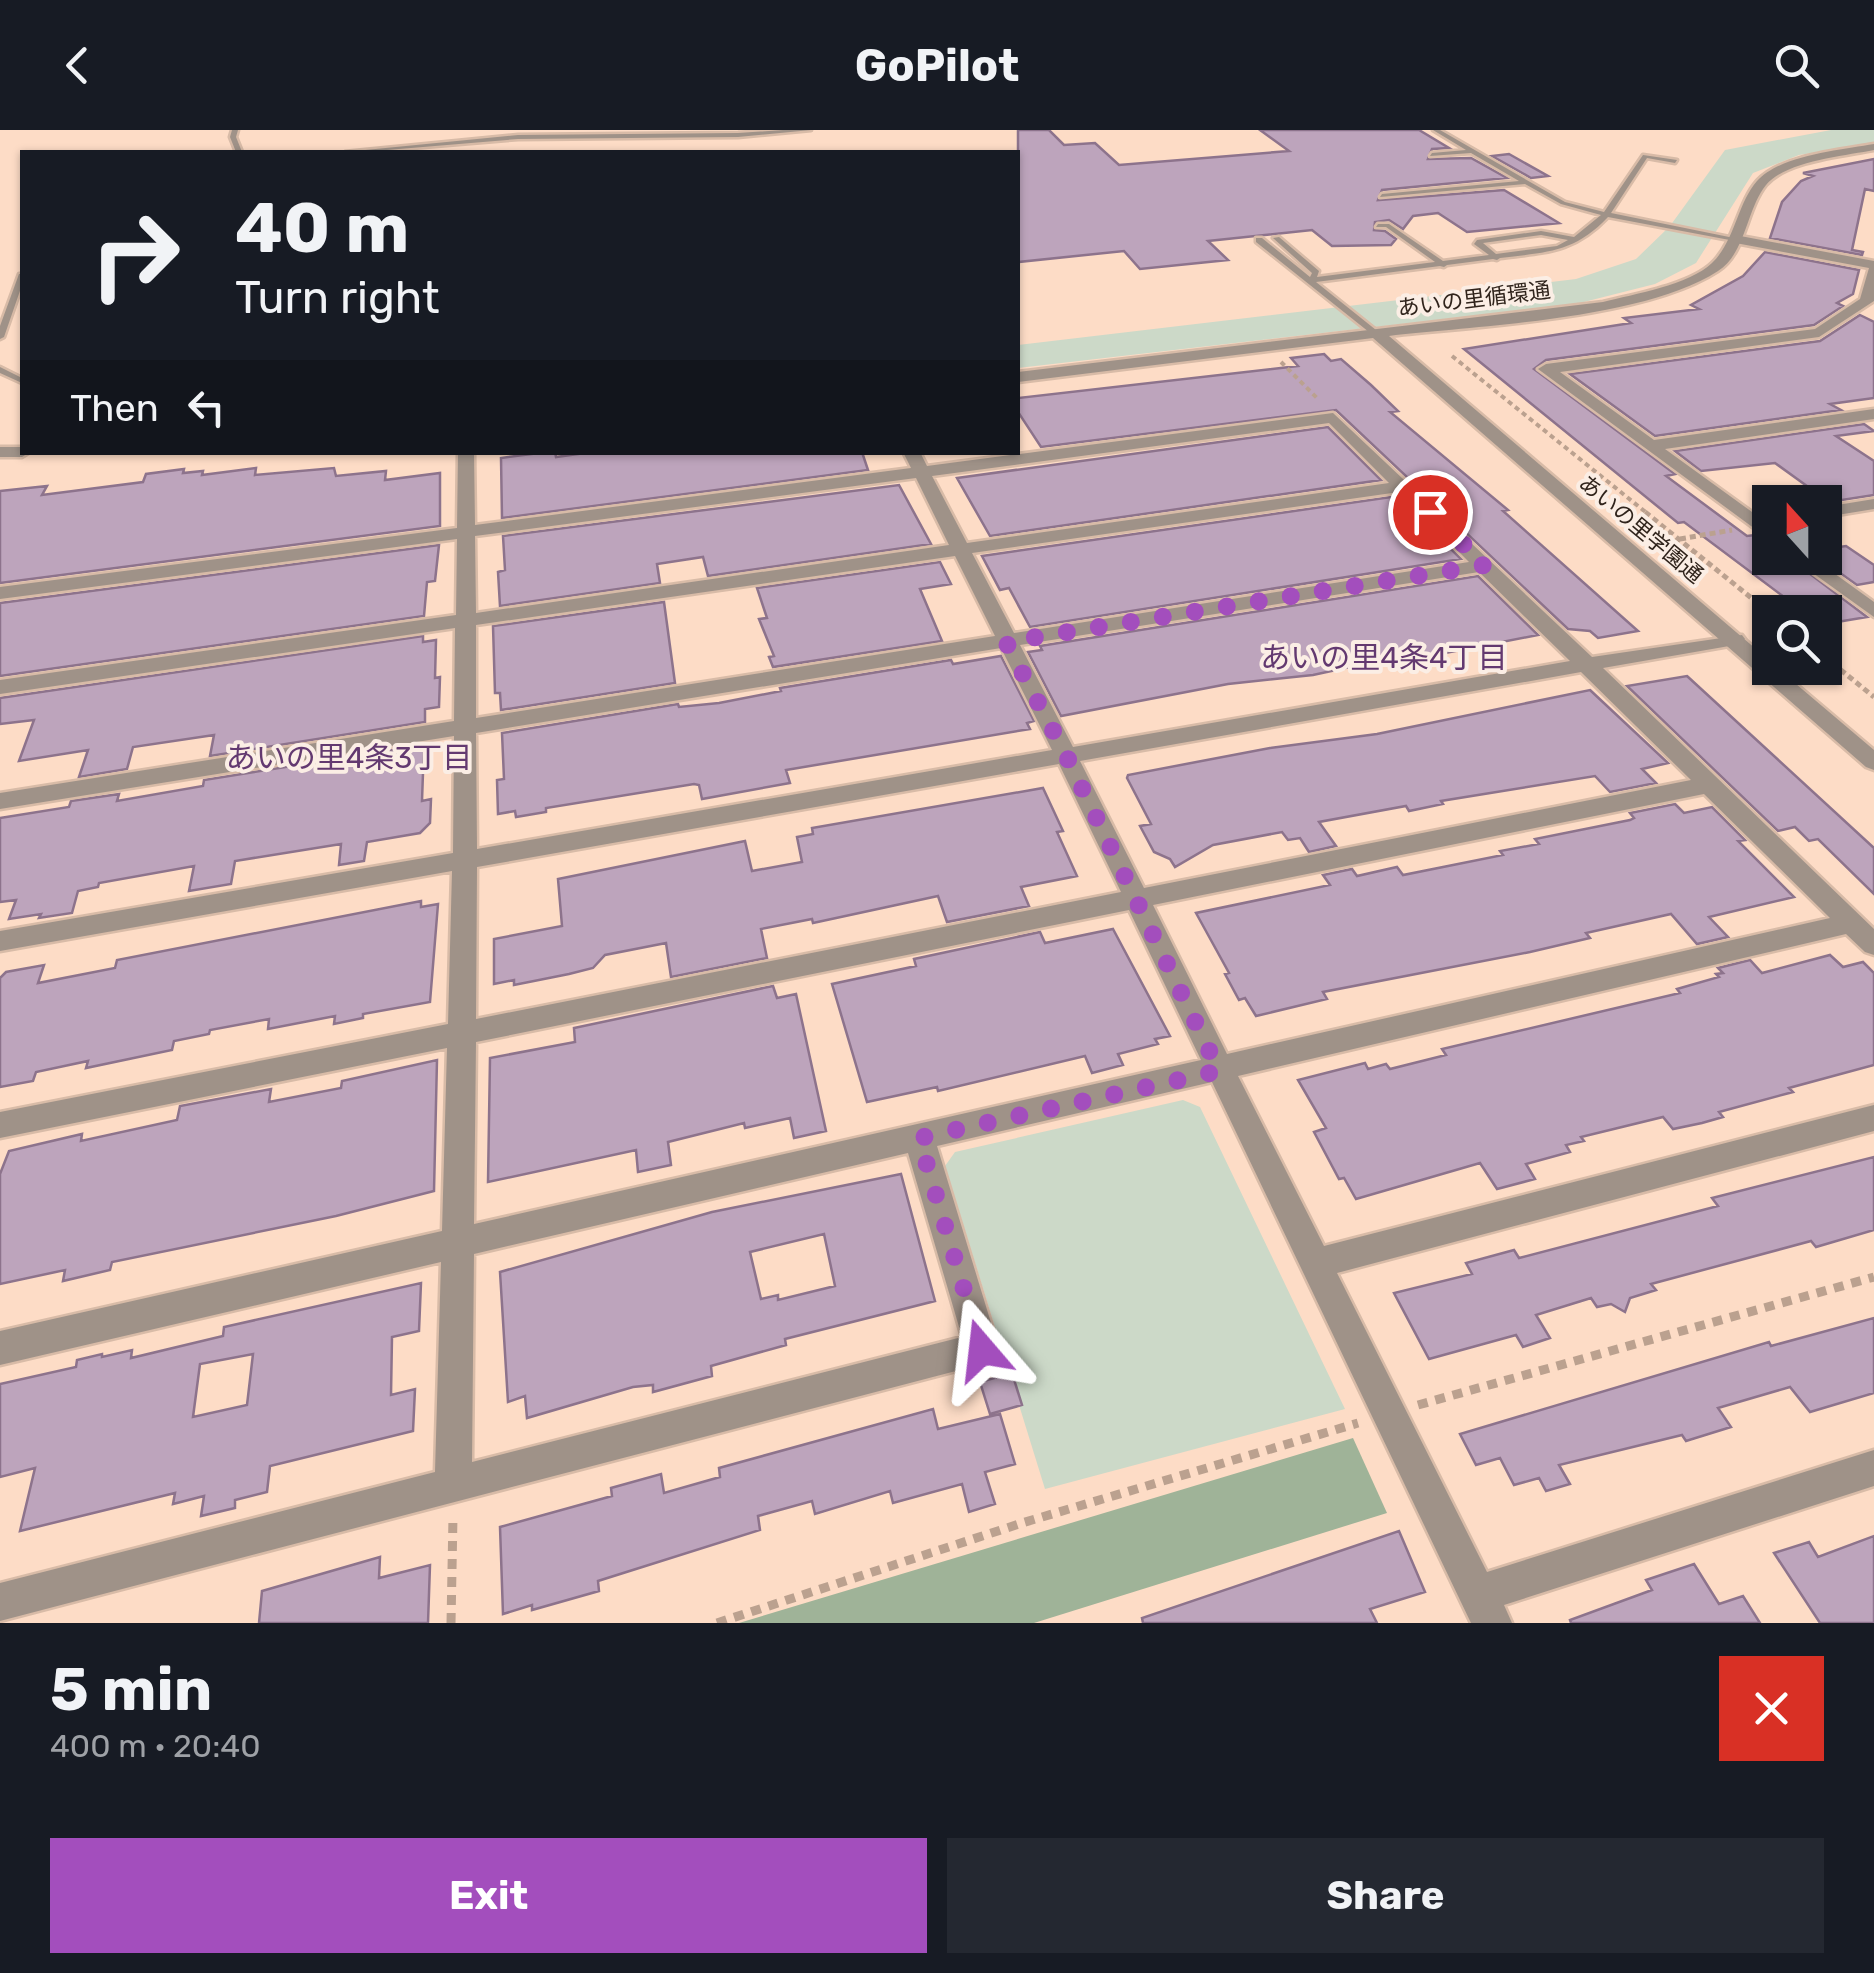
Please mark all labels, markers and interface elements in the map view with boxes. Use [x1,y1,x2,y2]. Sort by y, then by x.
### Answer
icon: back [50,38,105,93]
icon: search [1769,38,1824,93]
text: GoPilot [855,39,1019,92]
text: 40 m [235,187,409,270]
icon: right [70,190,200,320]
text: Turn right [235,271,439,324]
street label: あいの里循環通 [1396,276,1552,322]
icon: left [179,380,234,435]
text: Then [70,385,159,431]
street label: あいの里学園通 [1573,469,1709,589]
pin [1388,470,1473,555]
icon: arrive [1403,485,1458,540]
north arrow [1752,485,1842,575]
map controls [1752,485,1842,685]
button: search [1752,595,1842,685]
district label: あいの里4条4丁目 [1260,640,1508,676]
district label: あいの里4条3丁目 [226,740,472,776]
position arrow [930,1298,1034,1402]
text: 5 min [50,1654,212,1725]
button: close [1719,1656,1824,1761]
text: 400 m · 20:40 [50,1727,261,1765]
button: Exit [50,1838,927,1953]
button: Share [947,1838,1824,1953]

